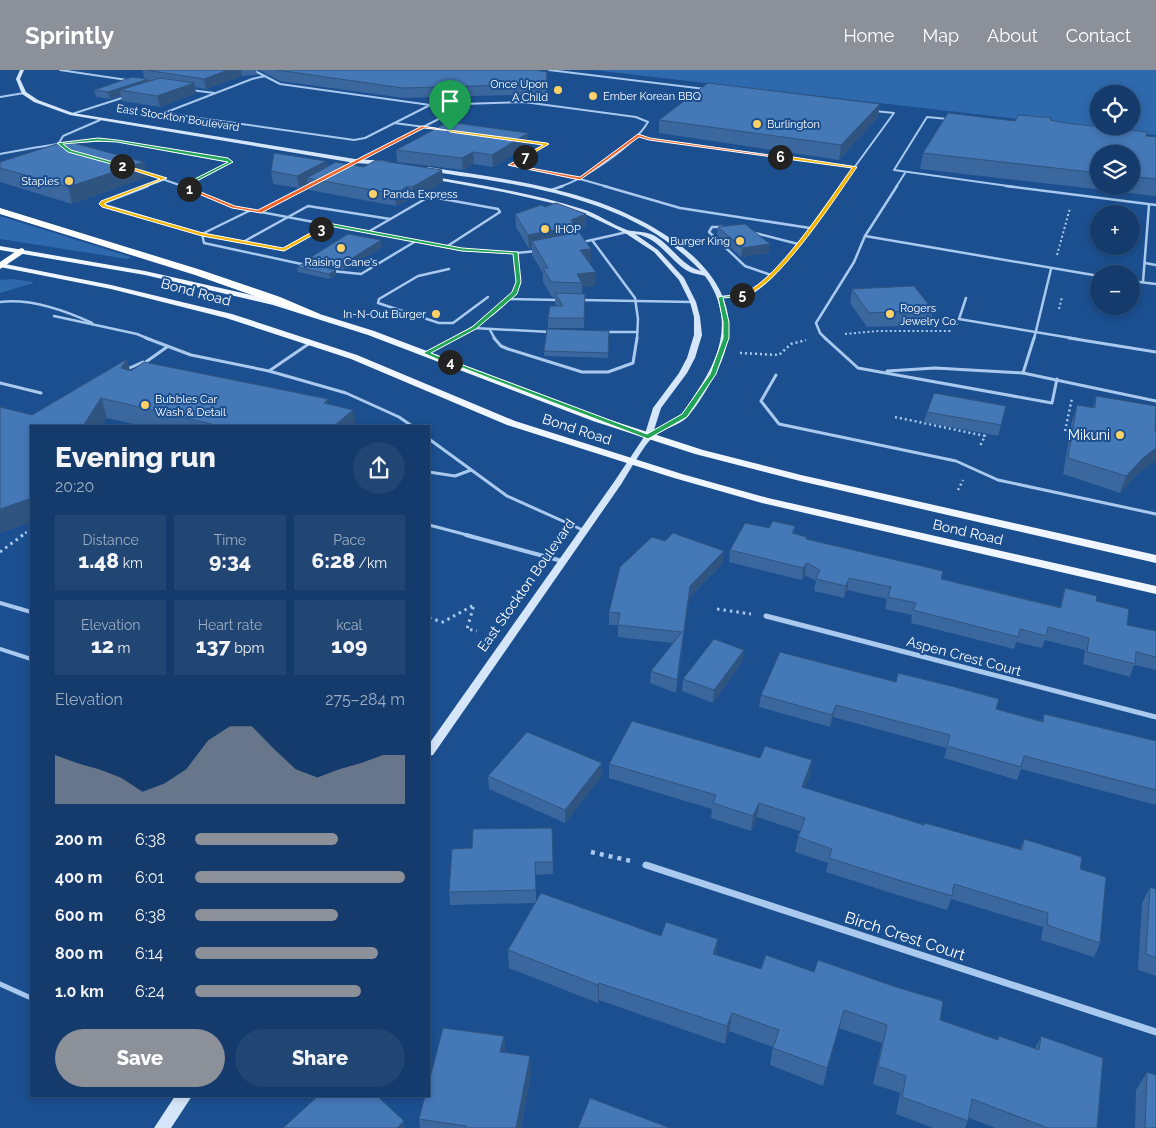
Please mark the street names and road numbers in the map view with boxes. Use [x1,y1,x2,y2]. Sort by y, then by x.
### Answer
street label: East Stockton Boulevard [116,102,241,134]
street label: Bond Road [159,275,233,309]
street label: Bond Road [540,410,614,448]
street label: East Stockton Boulevard [474,516,578,654]
street label: Bond Road [931,516,1005,548]
street label: Aspen Crest Court [905,633,1023,679]
street label: Birch Crest Court [842,908,968,965]

